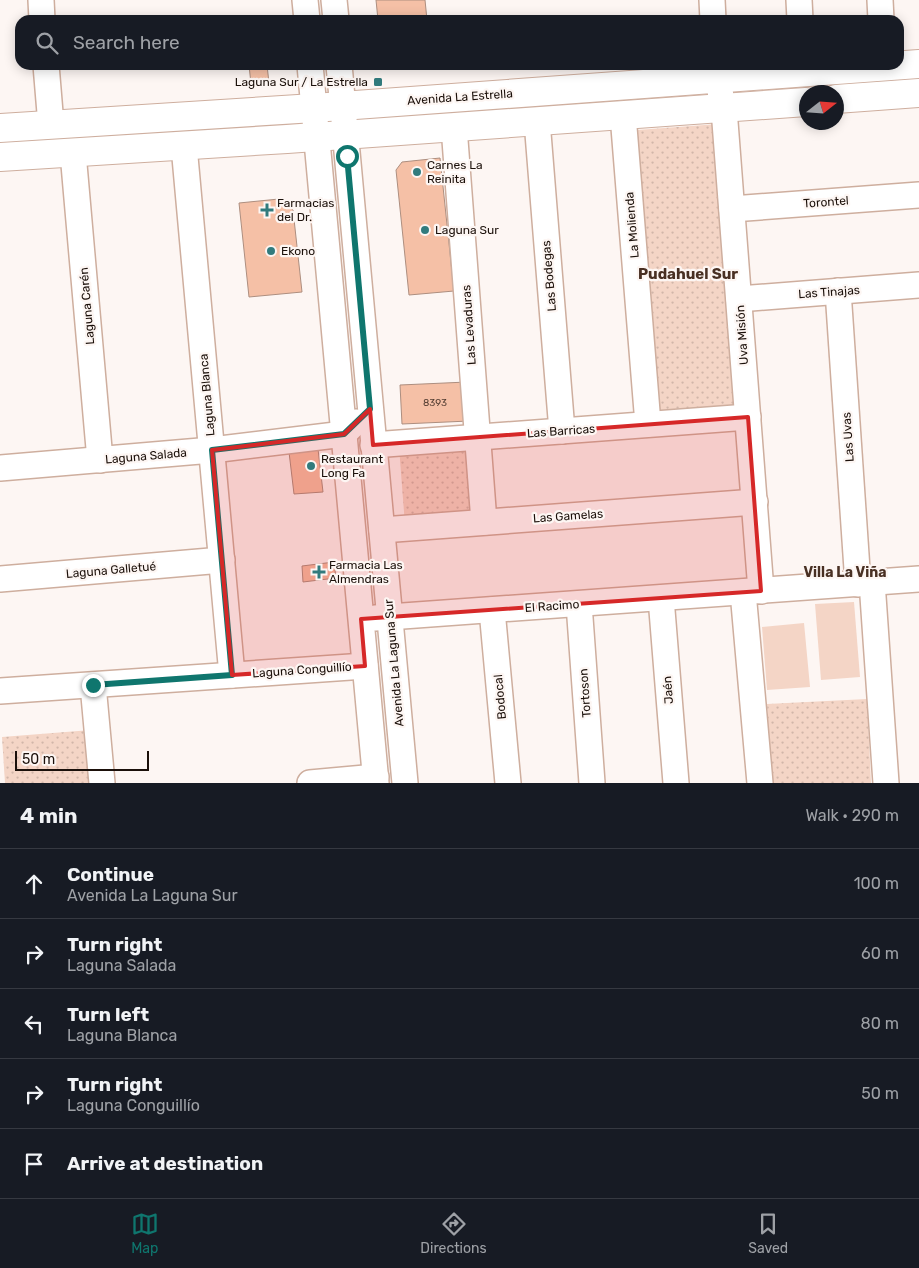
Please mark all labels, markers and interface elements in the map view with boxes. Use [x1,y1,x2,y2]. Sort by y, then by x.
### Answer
search box [15,15,904,70]
icon: search [33,29,61,57]
text: Search here [73,31,180,54]
place label: Laguna Sur / La Estrella [235,75,368,89]
marker: Laguna Sur / La Estrella [372,76,384,88]
north arrow [799,85,844,130]
street label: Avenida La Estrella [407,86,513,108]
route start [336,145,359,168]
place label: Carnes La Reinita [427,158,483,186]
marker: Carnes La Reinita [411,166,423,178]
street label: La Molienda [622,191,642,259]
street label: Torontel [803,193,849,211]
place label: Farmacias del Dr. [277,196,334,224]
marker: Farmacias del Dr. [261,204,273,216]
place label: Laguna Sur [435,223,499,237]
marker: Laguna Sur [419,224,431,236]
street label: Las Bodegas [539,240,559,312]
place label: Ekono [281,244,315,258]
marker: Ekono [265,245,277,257]
district label: Pudahuel Sur [638,265,738,283]
street label: Laguna Carén [77,267,97,345]
street label: Las Tinajas [798,283,860,301]
street label: Las Levaduras [459,285,479,365]
street label: Uva Misión [733,305,751,365]
street label: Laguna Blanca [196,353,218,437]
house number: 8393 [423,397,447,409]
street label: Las Uvas [839,412,857,462]
street label: Las Barricas [526,422,596,440]
street label: Laguna Salada [105,445,187,467]
place label: Restaurant Long Fa [321,452,383,480]
marker: Restaurant Long Fa [305,460,317,472]
street label: Las Gamelas [532,507,604,525]
place label: Farmacia Las Almendras [329,558,403,586]
street label: Laguna Galletué [65,559,157,581]
district label: Villa La Viña [804,564,886,581]
marker: Farmacia Las Almendras [313,566,325,578]
street label: El Racimo [524,597,580,615]
street label: Avenida La Laguna Sur [381,598,407,727]
street label: Laguna Conguillío [252,660,352,680]
street label: Tortoson [576,668,594,718]
route end [82,674,105,697]
street label: Bodocal [491,674,509,720]
street label: Jaén [660,675,676,705]
scale bar [15,748,149,771]
text: 50 m [22,751,55,768]
text: 4 min [20,803,78,828]
text: Walk · 290 m [805,806,899,825]
text: Continue [67,863,154,886]
icon: ahead [20,870,48,898]
text: 100 m [854,874,899,893]
text: Avenida La Laguna Sur [67,886,238,905]
text: Turn right [67,933,162,956]
icon: right [20,940,48,968]
text: 60 m [861,944,899,963]
text: Laguna Salada [67,956,176,975]
text: Turn left [67,1003,149,1026]
icon: left [20,1010,48,1038]
text: 80 m [861,1014,899,1033]
text: Laguna Blanca [67,1026,177,1045]
text: Turn right [67,1073,162,1096]
icon: right [20,1080,48,1108]
text: 50 m [861,1084,899,1103]
text: Laguna Conguillío [67,1096,200,1115]
icon: arrive [20,1150,48,1178]
text: Arrive at destination [67,1152,263,1175]
tab: Map [131,1210,159,1257]
tab: Directions [420,1210,487,1257]
tab: Saved [748,1210,788,1257]

